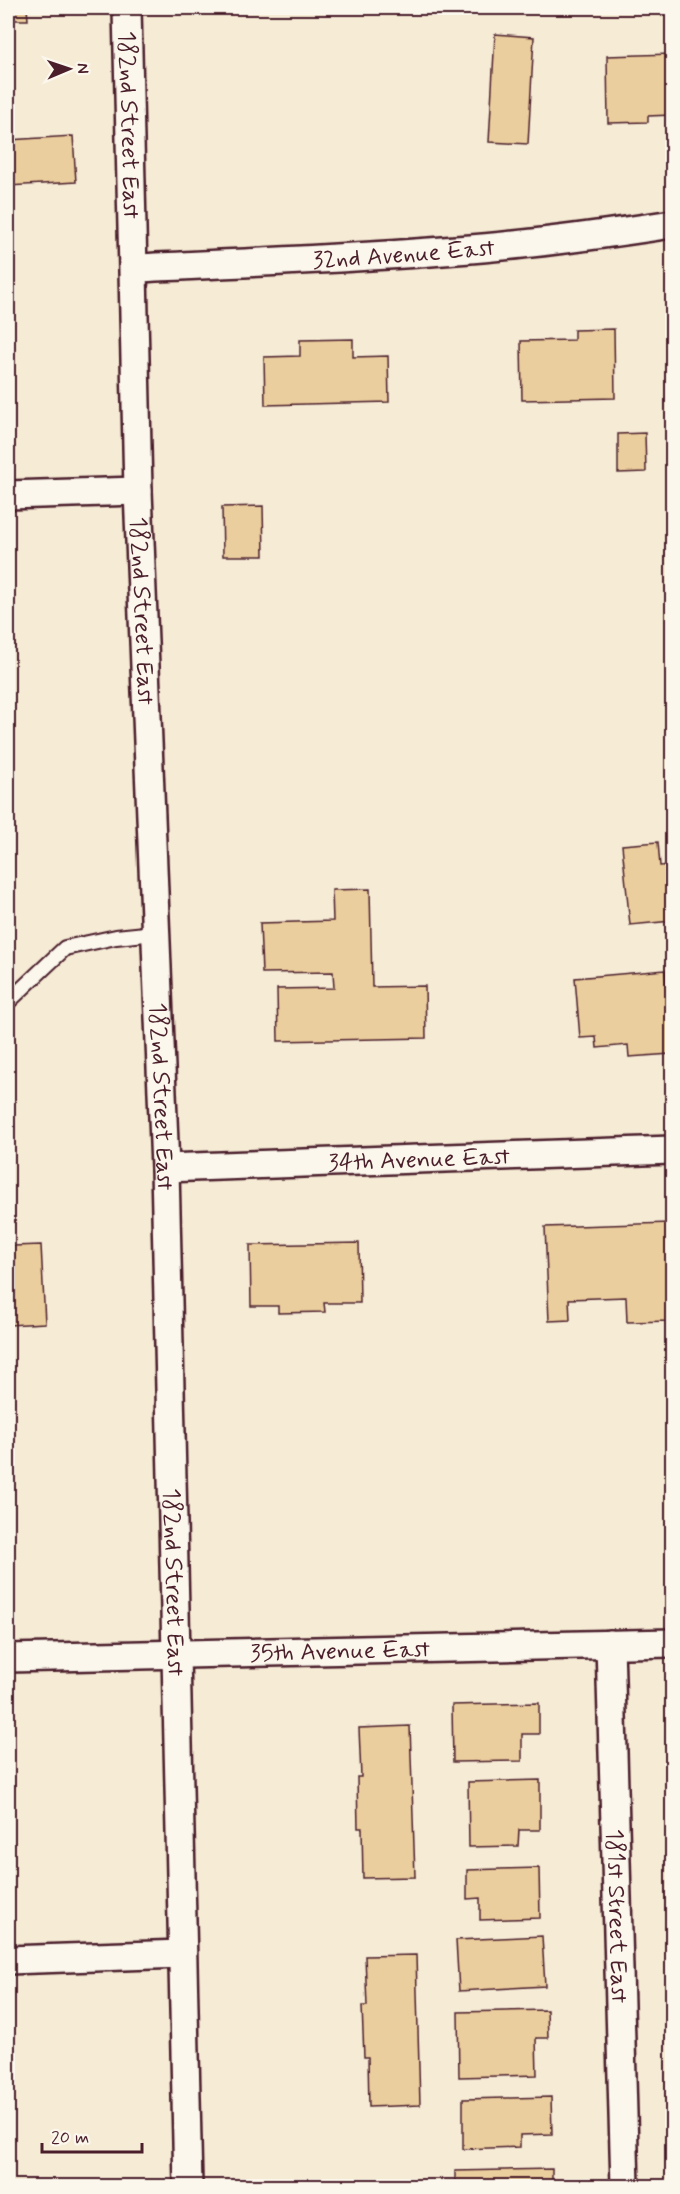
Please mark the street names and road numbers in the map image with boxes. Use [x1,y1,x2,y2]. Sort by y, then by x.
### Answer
street label: 182nd Street East [111,31,146,220]
street label: 32nd Avenue East [312,233,496,277]
street label: 182nd Street East [122,516,161,706]
street label: 182nd Street East [141,1002,180,1191]
street label: 34th Avenue East [327,1142,511,1179]
street label: 182nd Street East [155,1488,190,1677]
street label: 35th Avenue East [250,1634,431,1670]
street label: 181st Street East [598,1828,634,2004]

